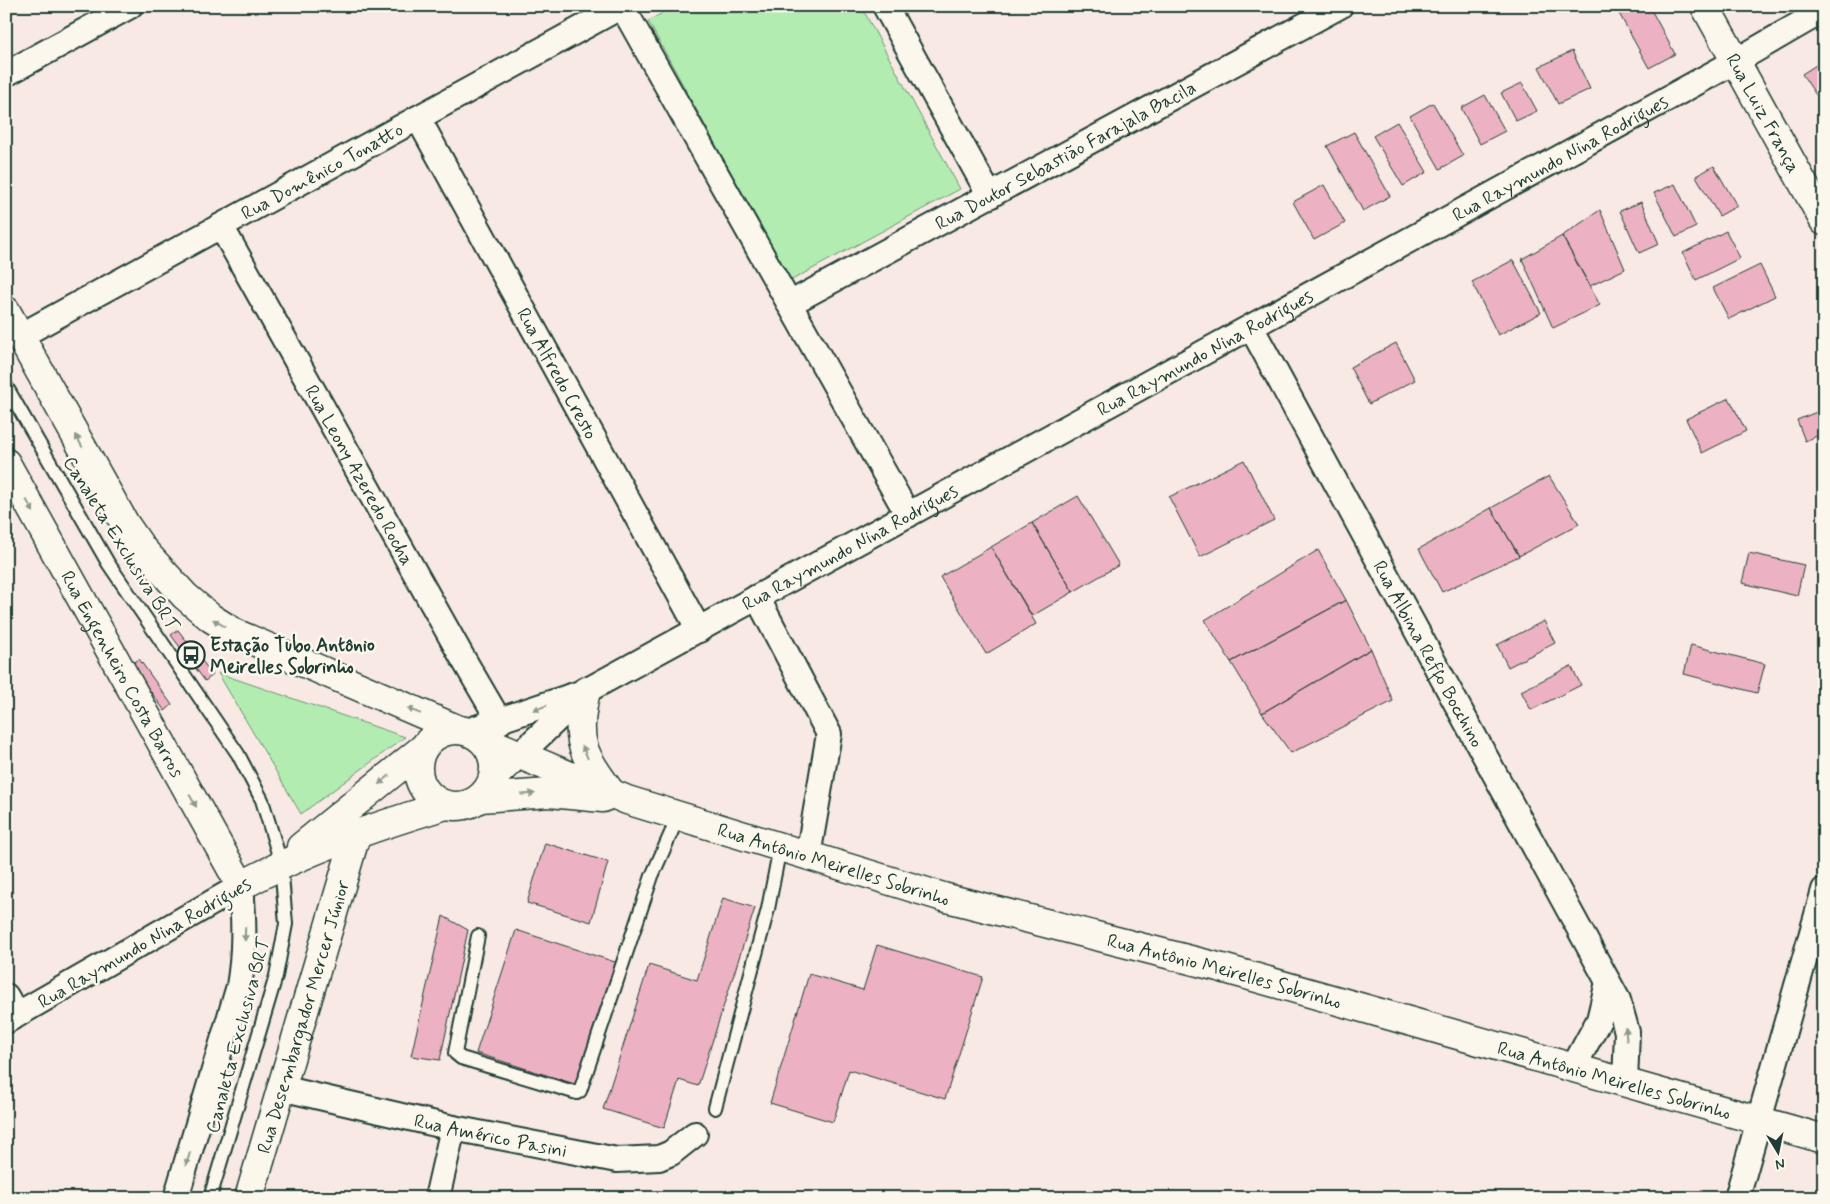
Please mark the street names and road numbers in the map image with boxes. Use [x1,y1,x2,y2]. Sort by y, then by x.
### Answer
street label: Rua Luiz França [1720,49,1806,178]
street label: Rua Doutor Sebastião Farajala Bacila [931,75,1201,237]
street label: Rua Raymundo Nina Rodrigues [1448,90,1673,228]
street label: Rua Domênico Tonatto [237,117,408,227]
street label: Rua Raymundo Nina Rodrigues [1093,284,1318,423]
street label: Rua Alfredo Cresto [510,304,603,444]
street label: Rua Leony Azeredo Rocha [298,381,419,570]
street label: Canaleta Exclusiva BRT [57,452,185,637]
street label: Rua Raymundo Nina Rodrigues [738,479,963,617]
street label: Rua Albina Reffo Bocchino [1367,556,1489,752]
street label: Rua Engenheiro Costa Barros [54,567,189,783]
street label: Rua Antônio Meirelles Sobrinho [714,818,953,912]
street label: Rua Raymundo Nina Rodrigues [33,872,258,1017]
street label: Rua Desembargador Mercer Júnior [252,877,356,1157]
street label: Rua Antônio Meirelles Sobrinho [1104,928,1344,1015]
street label: Canaleta Exclusiva BRT [200,934,277,1136]
street label: Rua Antônio Meirelles Sobrinho [1494,1036,1734,1126]
street label: Rua Américo Pasini [411,1108,569,1164]

